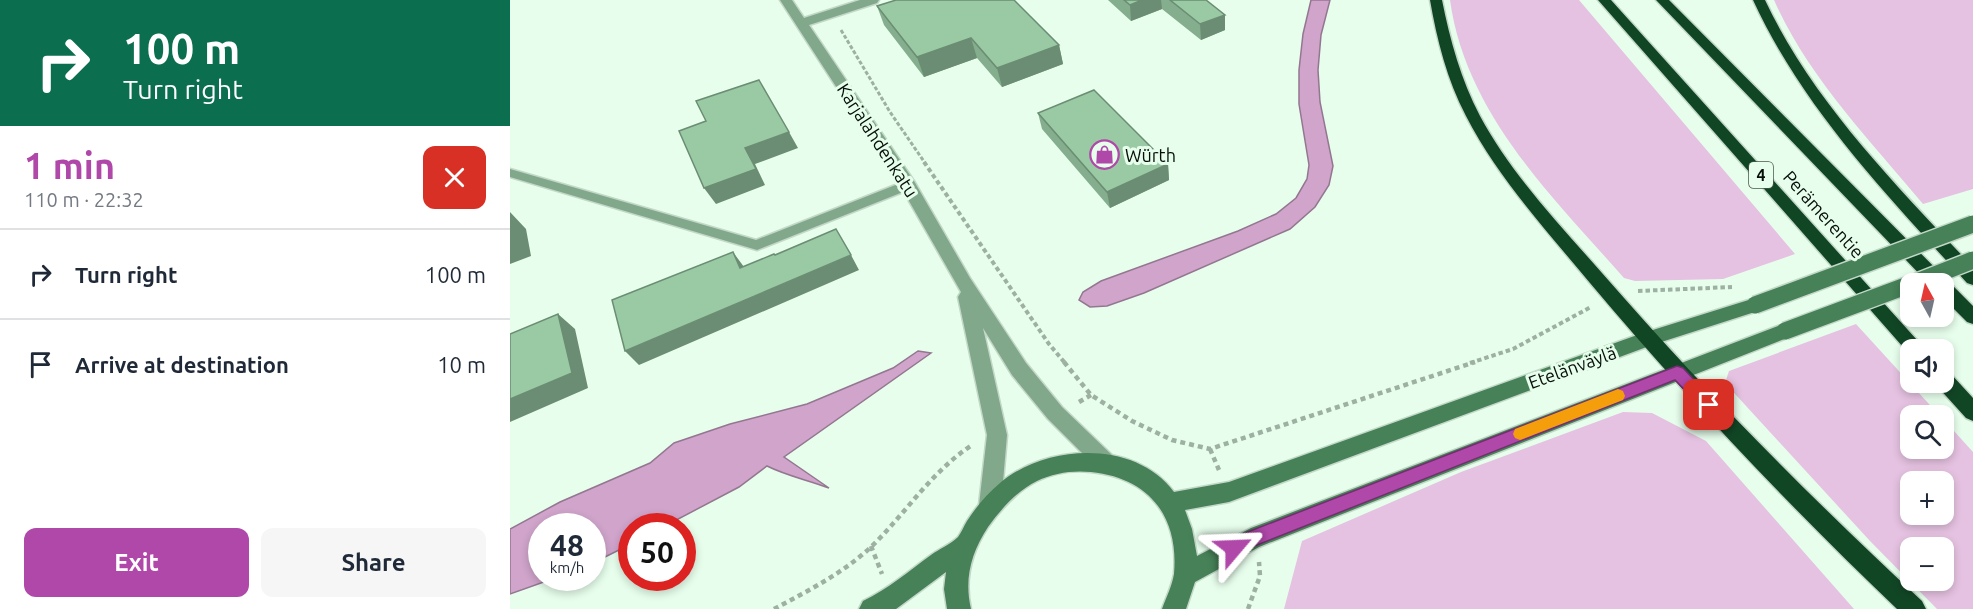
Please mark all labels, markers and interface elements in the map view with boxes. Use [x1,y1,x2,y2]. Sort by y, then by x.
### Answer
icon: right [24,24,102,102]
text: 100 m [123,25,240,72]
text: Turn right [123,74,243,104]
street label: Karjalahdenkatu [834,79,922,201]
shop icon: Würth [1088,139,1120,171]
text: 1 min [24,145,115,186]
place label: Würth [1125,145,1176,165]
button: close [423,146,486,209]
road number: 4 [1749,162,1773,188]
street label: Perämerentie [1780,166,1868,262]
text: 110 m · 22:32 [24,188,144,211]
icon: right [24,258,57,291]
text: Turn right [75,262,177,287]
text: 100 m [425,262,486,287]
north arrow [1900,273,1954,327]
map controls [1900,273,1954,591]
button: sound [1900,339,1954,393]
street label: Etelänväylä [1525,342,1619,392]
icon: arrive [24,348,57,381]
text: Arrive at destination [75,352,289,377]
text: 10 m [437,352,486,377]
pin [1683,379,1734,430]
icon: arrive [1692,388,1725,421]
button: search [1900,405,1954,459]
button: + [1900,471,1954,525]
speed limit sign: 50 [618,513,696,591]
position arrow [1202,516,1266,580]
button: Exit [24,528,249,597]
button: Share [261,528,486,597]
text: 48 [550,528,584,562]
button: − [1900,537,1954,591]
text: km/h [550,559,584,576]

